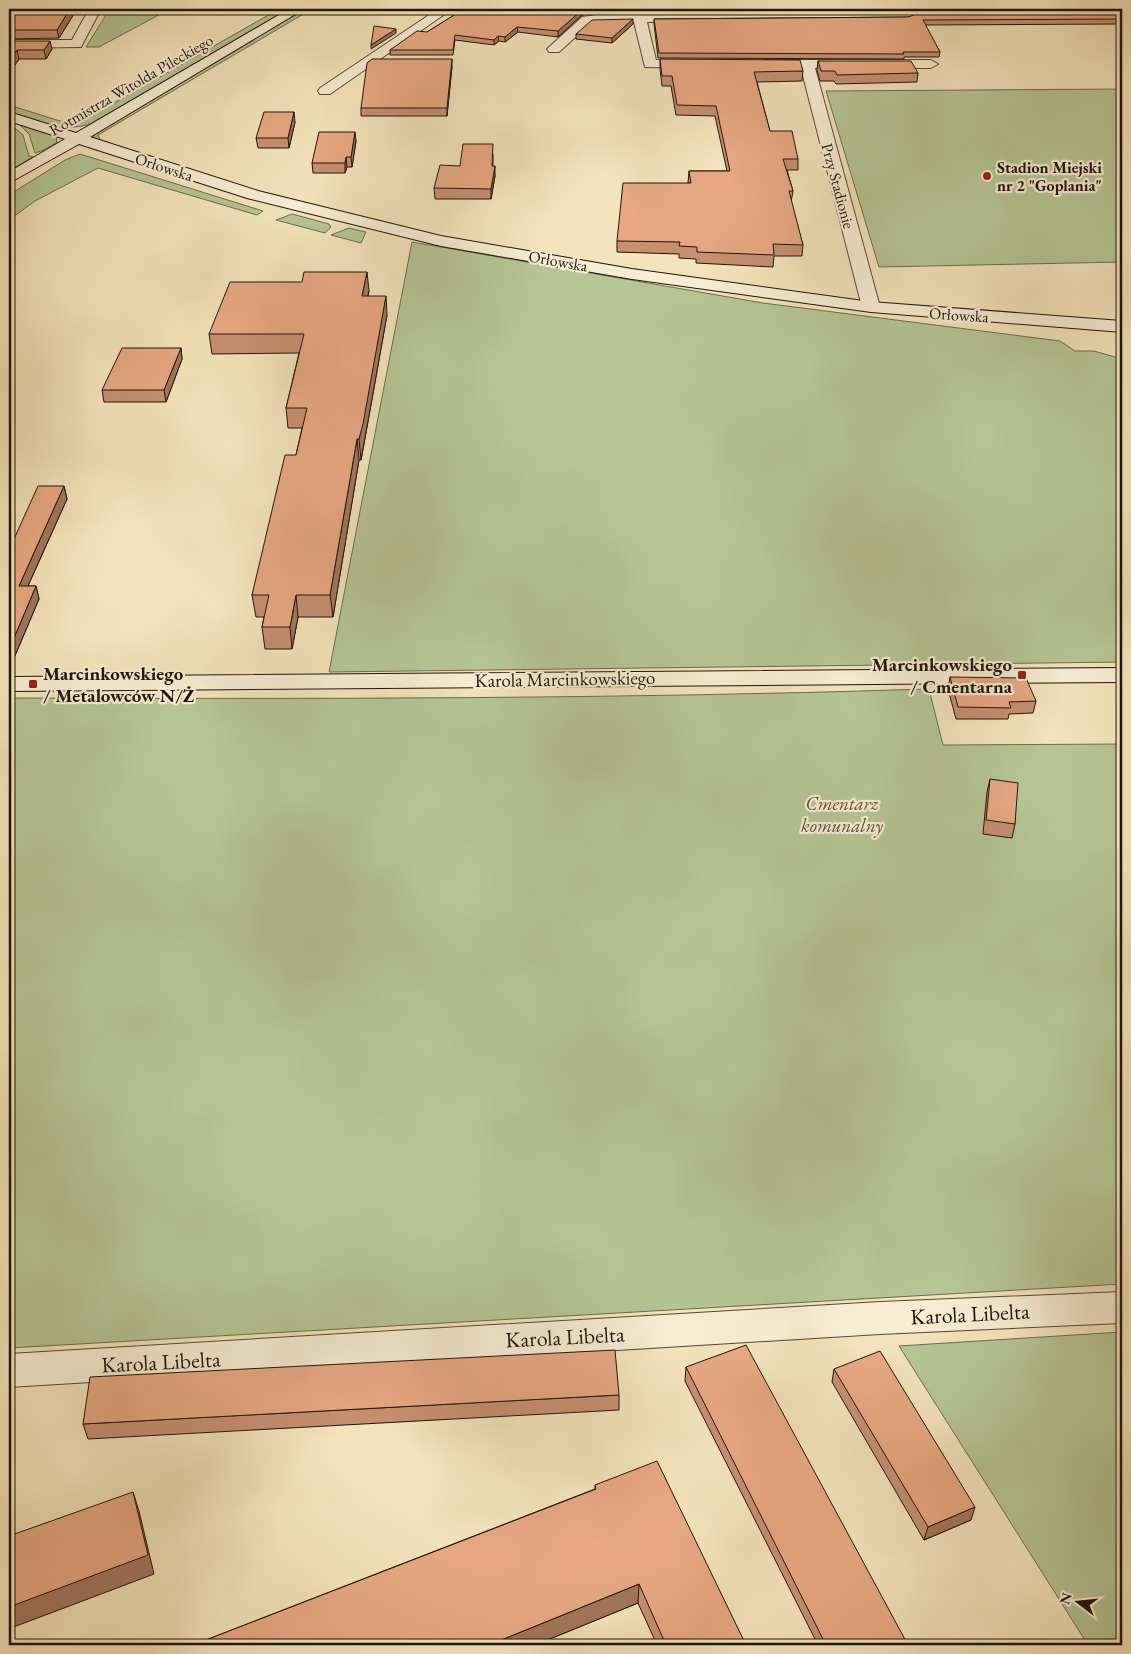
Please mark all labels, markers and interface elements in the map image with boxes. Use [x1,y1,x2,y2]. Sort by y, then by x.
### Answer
street label: Rotmistrza Witolda Pileckiego [45,29,217,141]
street label: Przy Stadionie [816,141,860,231]
street label: Orłowska [132,148,196,186]
place label: Stadion Miejski nr 2 "Goplania" [997,157,1102,196]
marker: Stadion Miejski nr 2 "Goplania" [981,170,993,182]
street label: Orłowska [527,245,590,277]
street label: Orłowska [928,302,990,328]
place label: Marcinkowskiego / Cmentarna [872,652,1013,699]
place label: Marcinkowskiego / Metalowców N/Ż [43,661,195,708]
street label: Karola Marcinkowskiego [474,665,656,693]
marker: Marcinkowskiego / Cmentarna [1016,669,1028,681]
marker: Marcinkowskiego / Metalowców N/Ż [27,678,39,690]
park label: Cmentarz komunalny [801,791,883,838]
street label: Karola Libelta [910,1296,1031,1332]
street label: Karola Libelta [505,1319,626,1355]
street label: Karola Libelta [101,1344,222,1380]
north arrow [1054,1576,1104,1626]
text: N [1055,1590,1076,1606]

